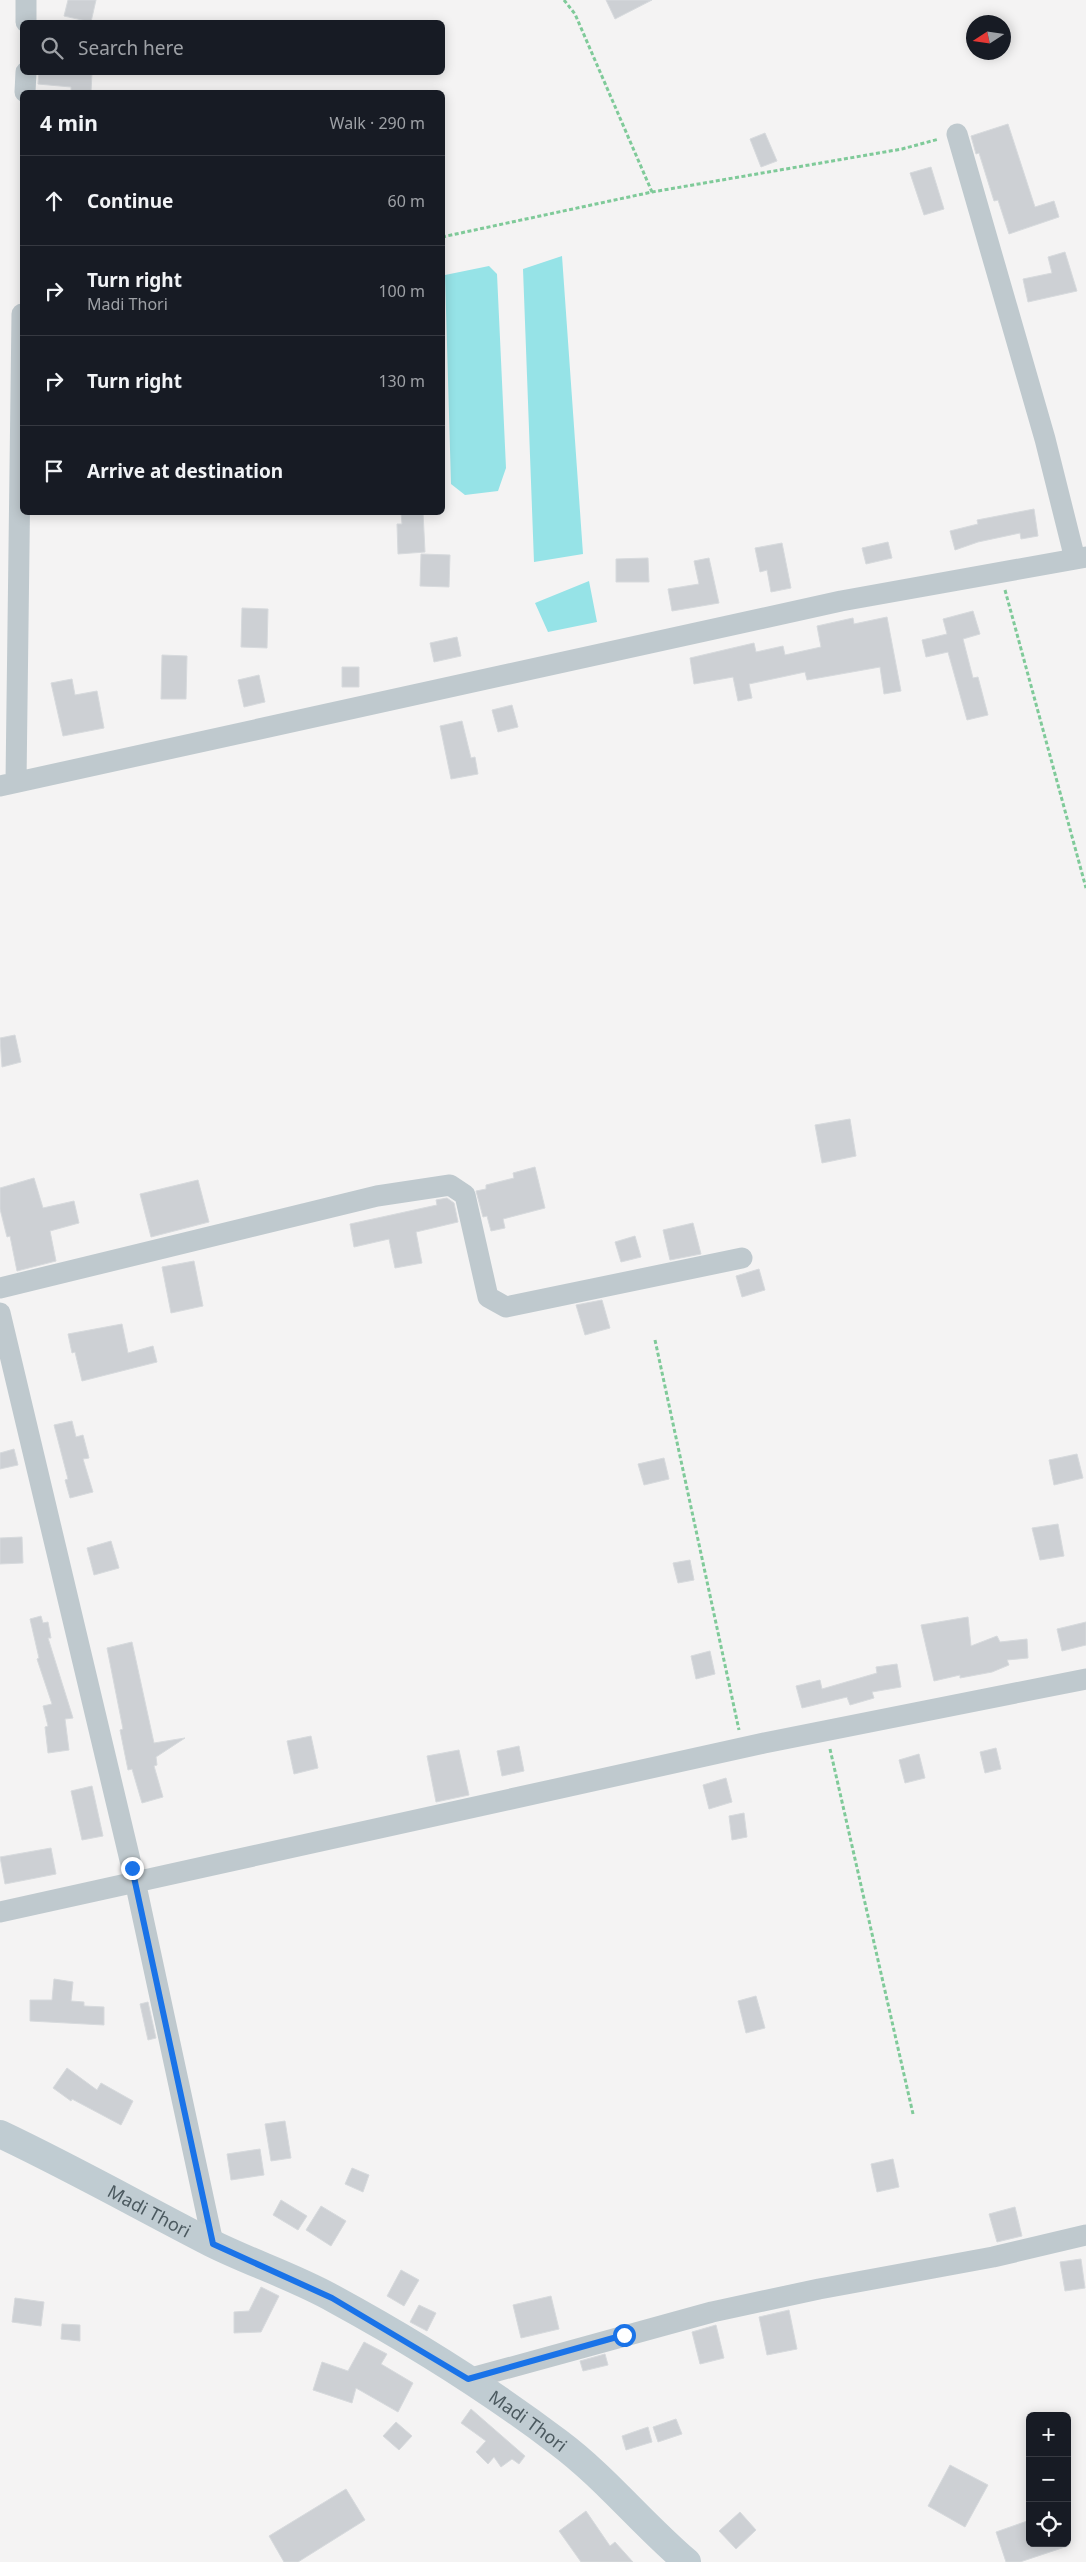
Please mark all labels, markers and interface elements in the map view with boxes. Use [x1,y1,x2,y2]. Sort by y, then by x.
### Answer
north arrow [966,15,1011,60]
search box [20,20,445,75]
icon: search [38,34,66,62]
text: Search here [78,35,184,61]
text: 4 min [40,109,98,137]
text: Walk · 290 m [330,112,425,134]
icon: ahead [40,187,68,215]
text: Continue [87,188,173,214]
text: 60 m [388,190,425,212]
text: Turn right [87,267,182,293]
icon: right [40,277,68,305]
text: 100 m [378,280,425,302]
text: Madi Thori [87,293,168,315]
icon: right [40,367,68,395]
text: Turn right [87,368,182,394]
text: 130 m [378,370,425,392]
icon: arrive [40,457,68,485]
text: Arrive at destination [87,458,283,484]
route end [121,1857,144,1880]
street label: Madi Thori [104,2179,195,2243]
route start [613,2324,636,2347]
street label: Madi Thori [484,2384,572,2457]
map controls [1026,2412,1071,2547]
button: + [1026,2412,1071,2457]
button: − [1026,2457,1071,2502]
button: locate [1026,2502,1071,2547]

